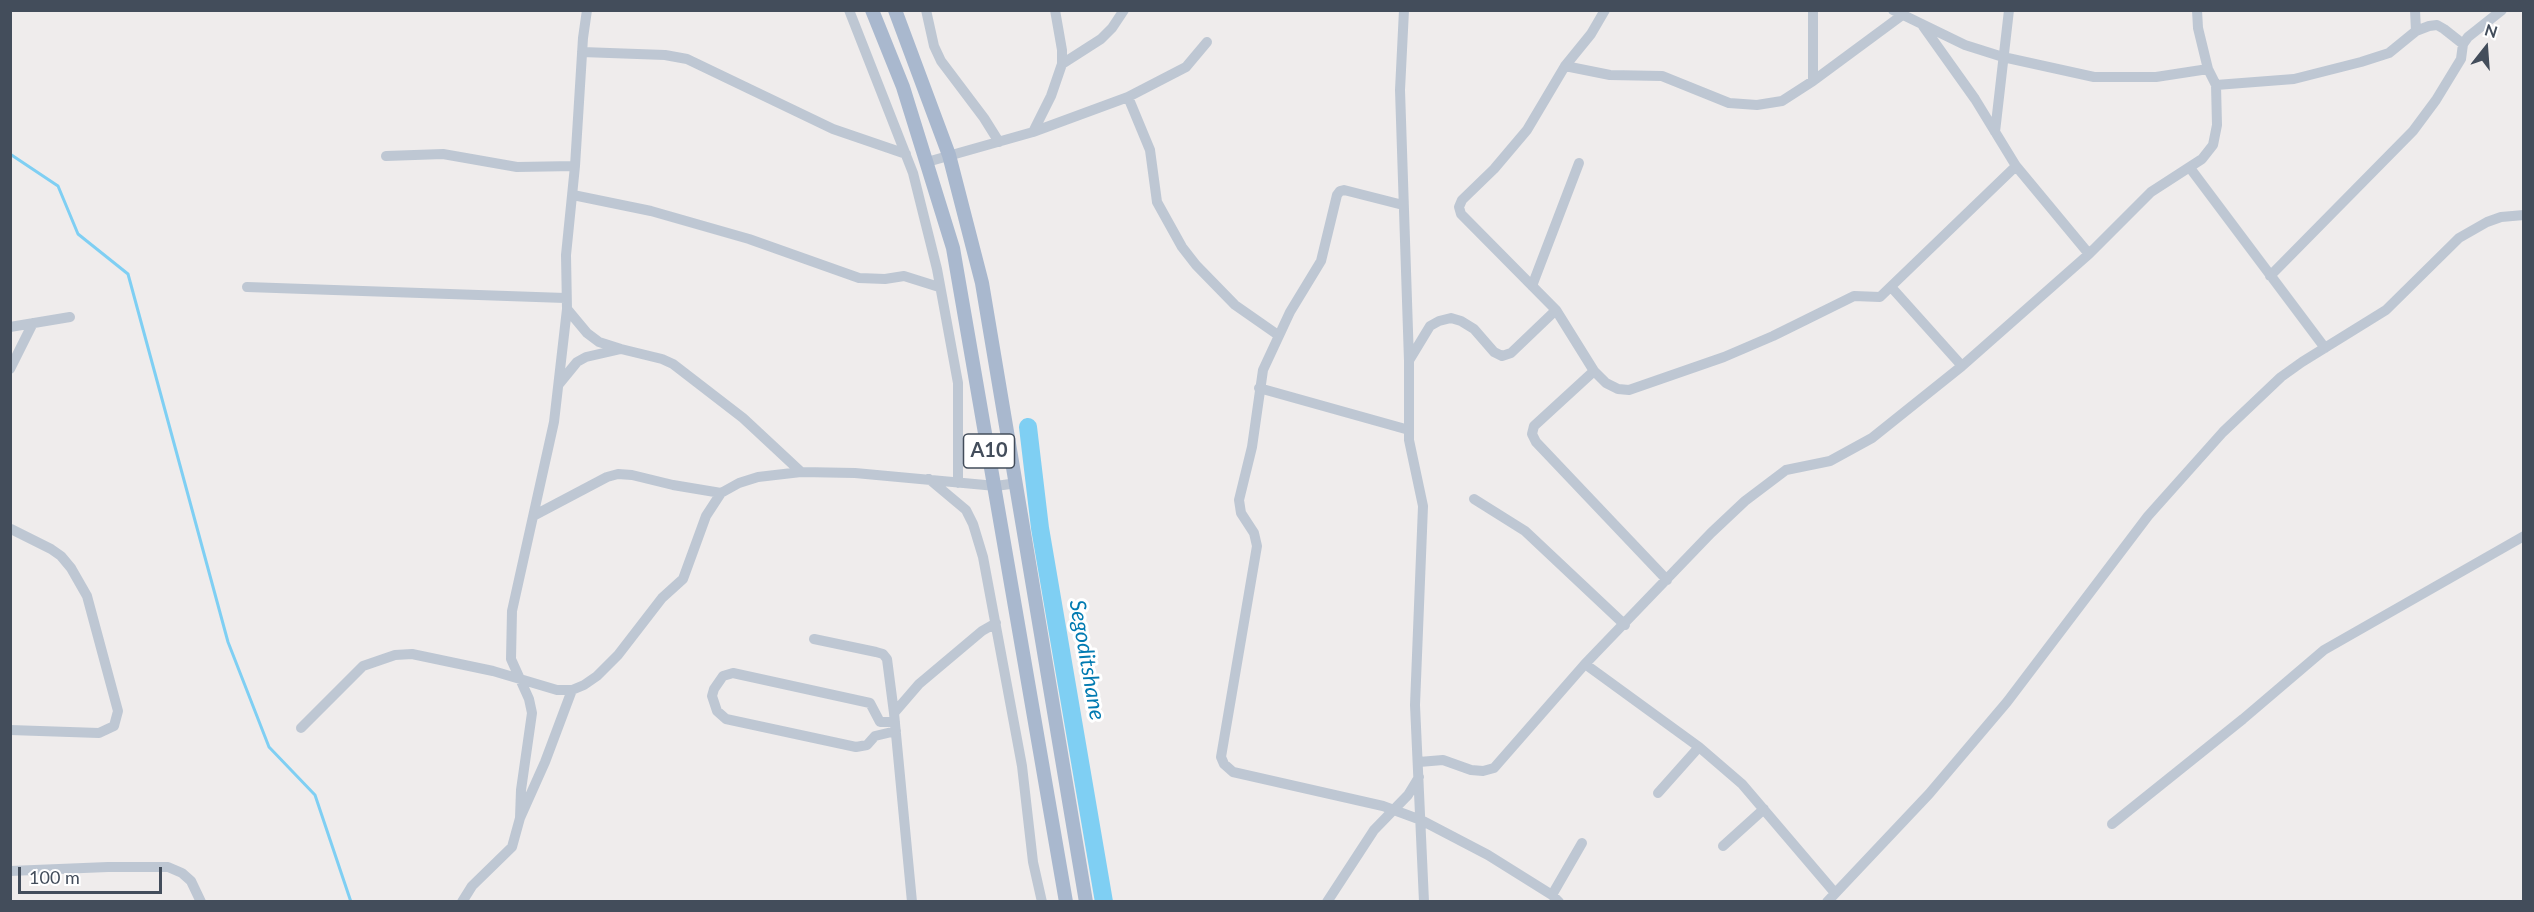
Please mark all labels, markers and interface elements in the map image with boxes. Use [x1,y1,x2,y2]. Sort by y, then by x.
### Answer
north arrow [2456,18,2516,78]
text: N [2483,19,2500,41]
road number: A10 [964,434,1014,468]
water label: Segoditshane [1063,598,1111,722]
scale bar [21,855,165,893]
text: 100 m [29,866,80,888]

